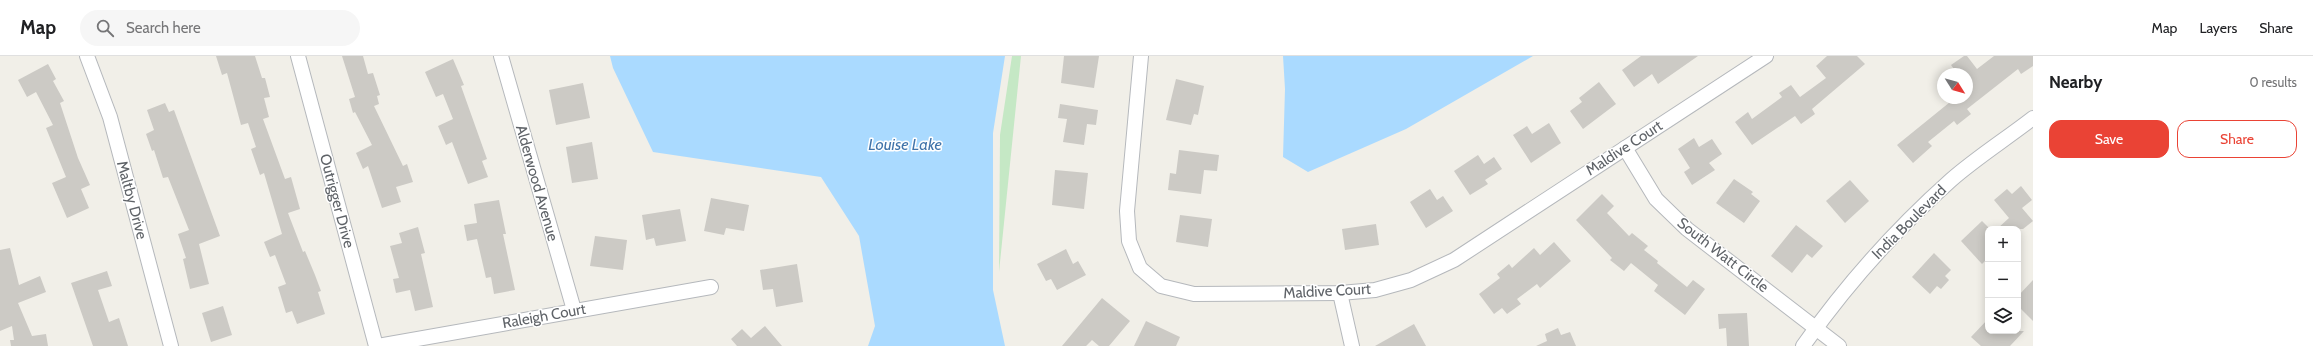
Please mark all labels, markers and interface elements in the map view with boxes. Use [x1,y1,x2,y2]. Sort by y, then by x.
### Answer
search box [80,10,360,46]
text: Map [20,16,56,39]
icon: search [94,17,116,39]
text: Search here [126,19,201,37]
text: Map [2152,19,2177,37]
text: Layers [2199,19,2237,37]
text: Share [2259,19,2293,37]
north arrow [1937,68,1973,104]
text: Nearby [2049,72,2102,92]
text: 0 results [2249,74,2297,90]
street label: Maldive Court [1582,117,1666,179]
button: Save [2049,120,2169,158]
button: Share [2177,120,2297,158]
street label: Alderwood Avenue [512,123,562,243]
water label: Louise Lake [868,135,942,154]
street label: Outrigger Drive [316,152,358,250]
street label: Maltby Drive [113,159,151,242]
street label: India Boulevard [1868,181,1950,263]
street label: South Watt Circle [1674,214,1772,296]
map controls [1985,226,2021,334]
button: + [1985,226,2021,262]
button: − [1985,262,2021,298]
street label: Maldive Court [1283,280,1371,302]
button: layers [1985,298,2021,334]
street label: Raleigh Court [501,300,587,332]

